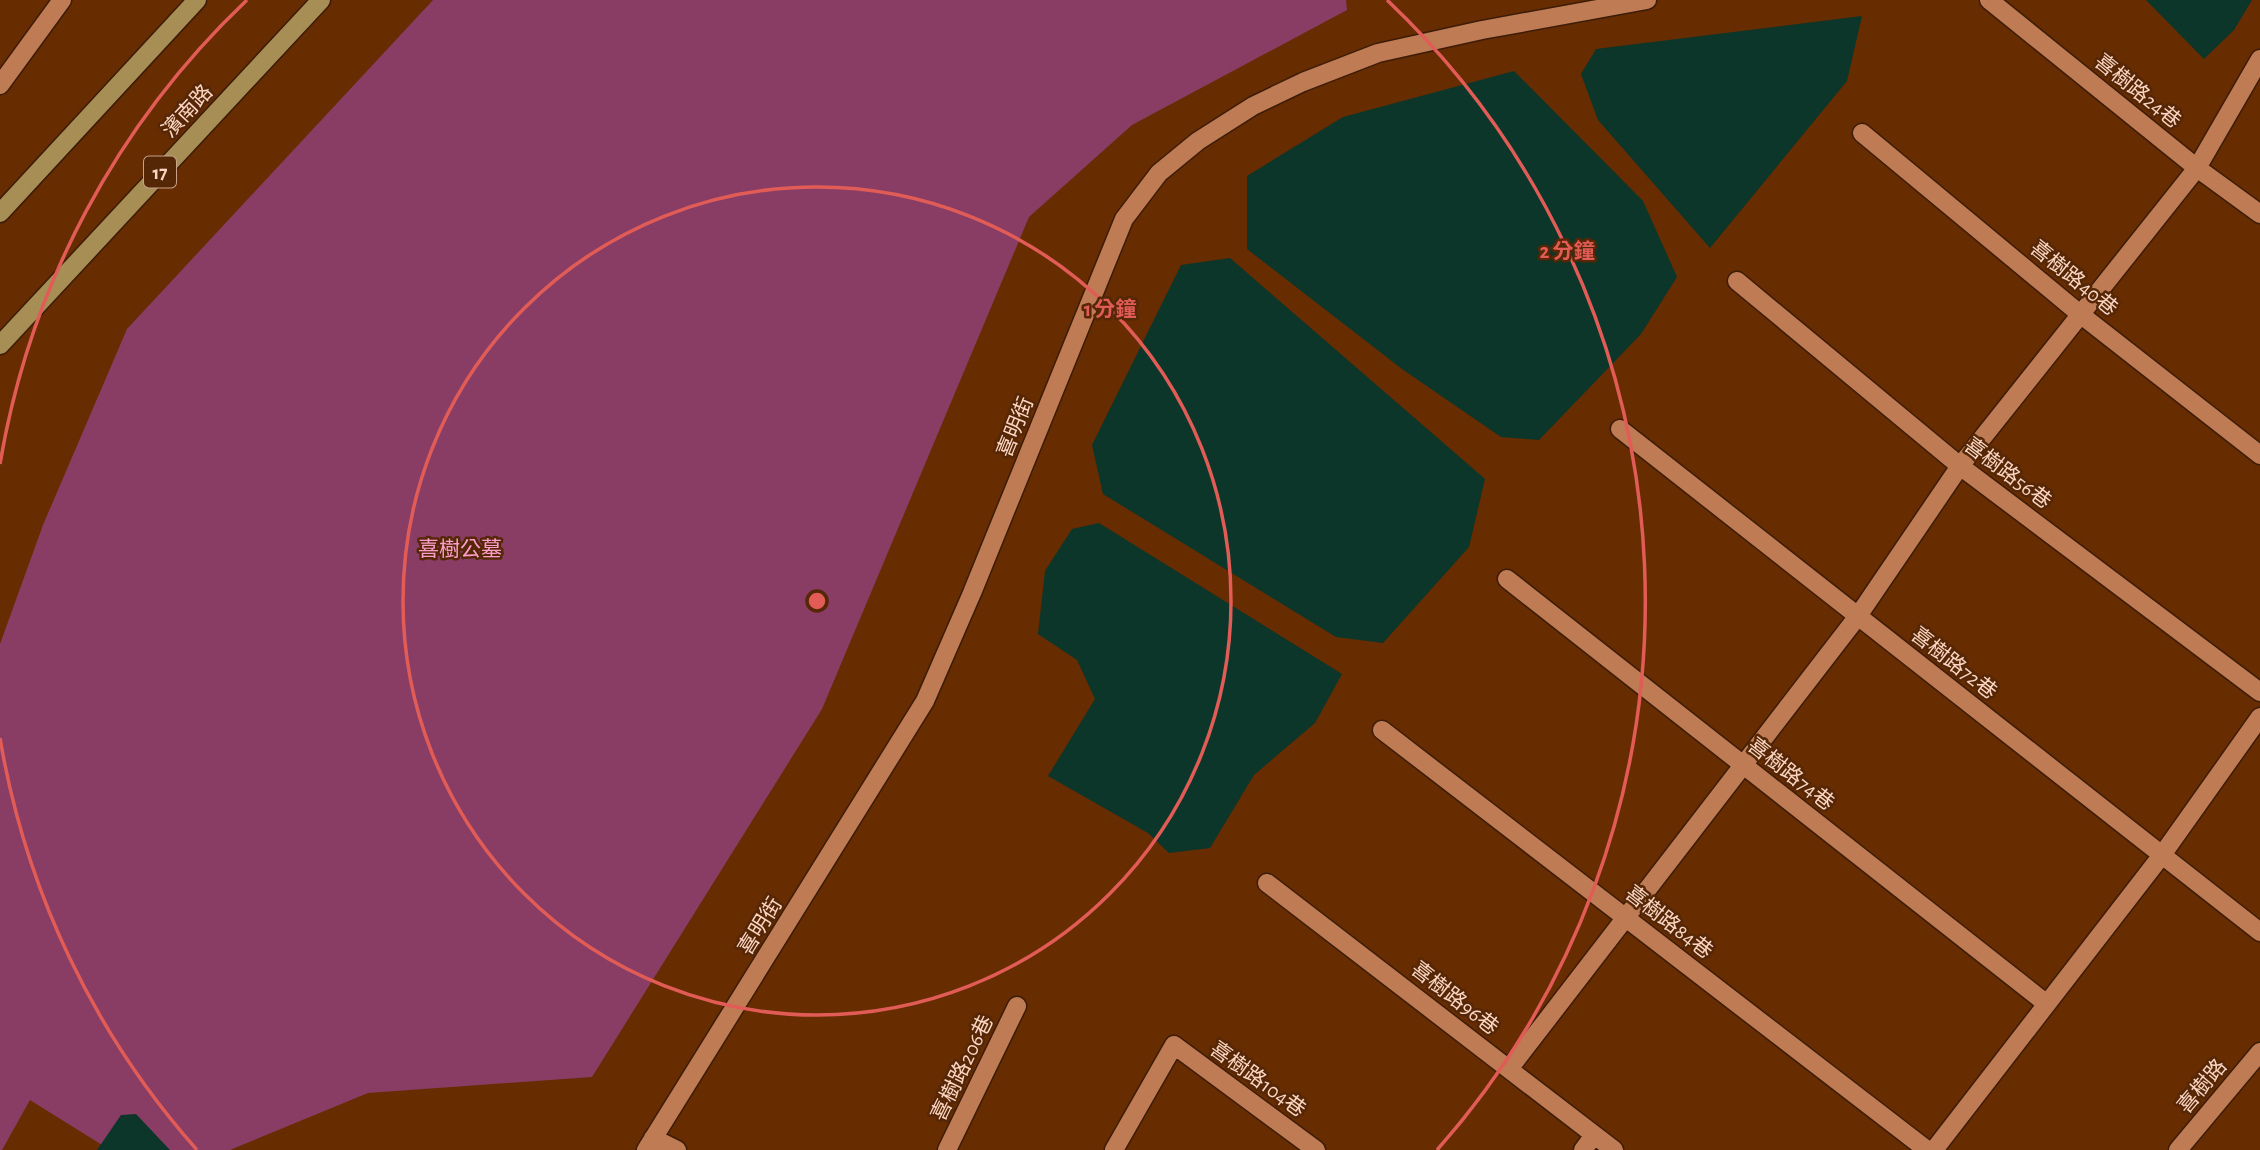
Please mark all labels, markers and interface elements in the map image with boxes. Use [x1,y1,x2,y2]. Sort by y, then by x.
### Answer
street label: 喜樹路24巷 [2091,50,2185,132]
street label: 濱南路 [157,80,217,142]
road number: 17 [144,156,176,188]
street label: 喜樹路40巷 [2026,236,2122,320]
text: 2 分鐘 [1539,240,1595,262]
text: 1 分鐘 [1084,298,1136,320]
street label: 喜明街 [993,394,1037,460]
street label: 喜樹路56巷 [1960,433,2056,513]
park label: 喜樹公墓 [418,538,502,560]
centre of rings [805,589,829,613]
street label: 喜樹路72巷 [1907,623,2001,703]
street label: 喜樹路74巷 [1744,734,1838,814]
street label: 喜樹路84巷 [1621,881,1717,963]
street label: 喜明街 [734,893,786,959]
street label: 喜樹路96巷 [1407,957,1503,1039]
street label: 喜樹路206巷 [927,1012,997,1124]
street label: 喜樹路104巷 [1206,1037,1310,1121]
street label: 喜樹路 [2173,1055,2231,1117]

